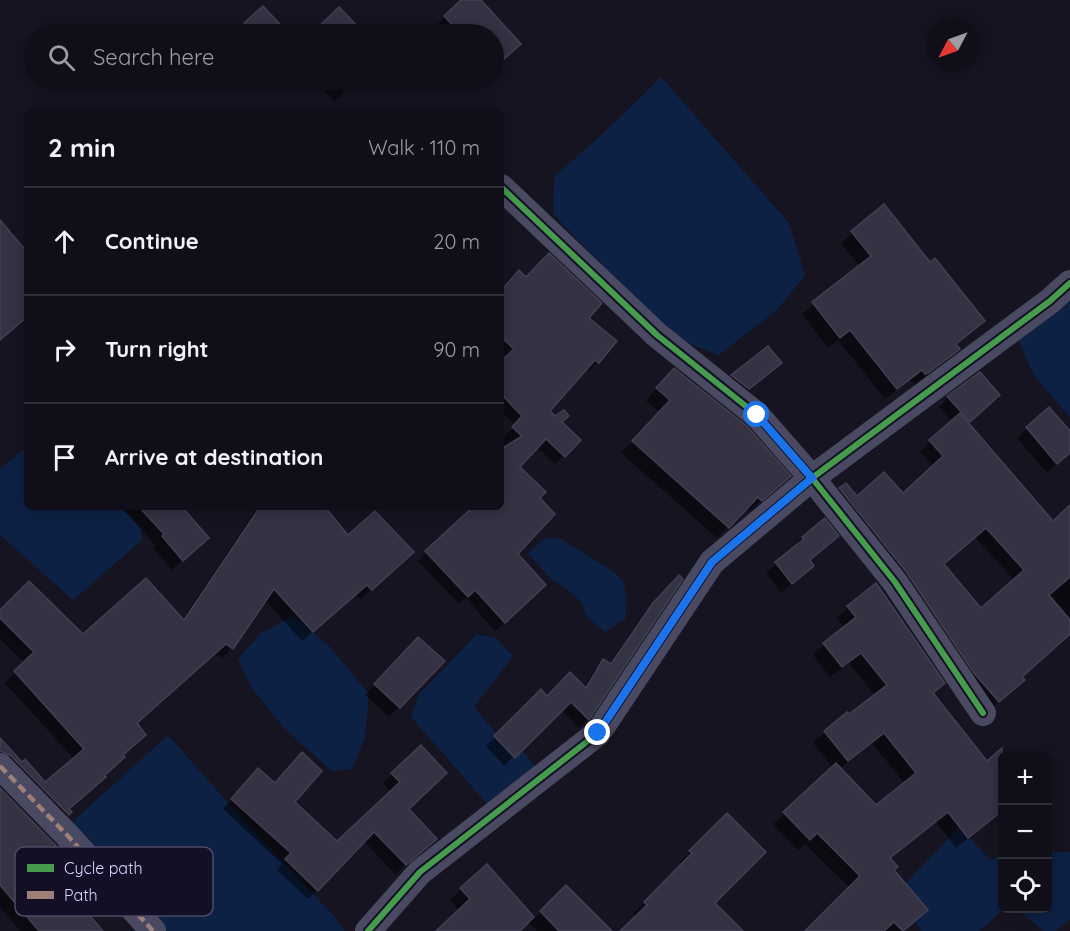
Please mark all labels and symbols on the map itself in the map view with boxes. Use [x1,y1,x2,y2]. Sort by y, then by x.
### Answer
north arrow [926,18,980,72]
route start [743,401,769,427]
route end [584,719,610,745]
legend [15,847,213,916]
text: Cycle path [64,858,143,878]
text: Path [64,885,98,905]

